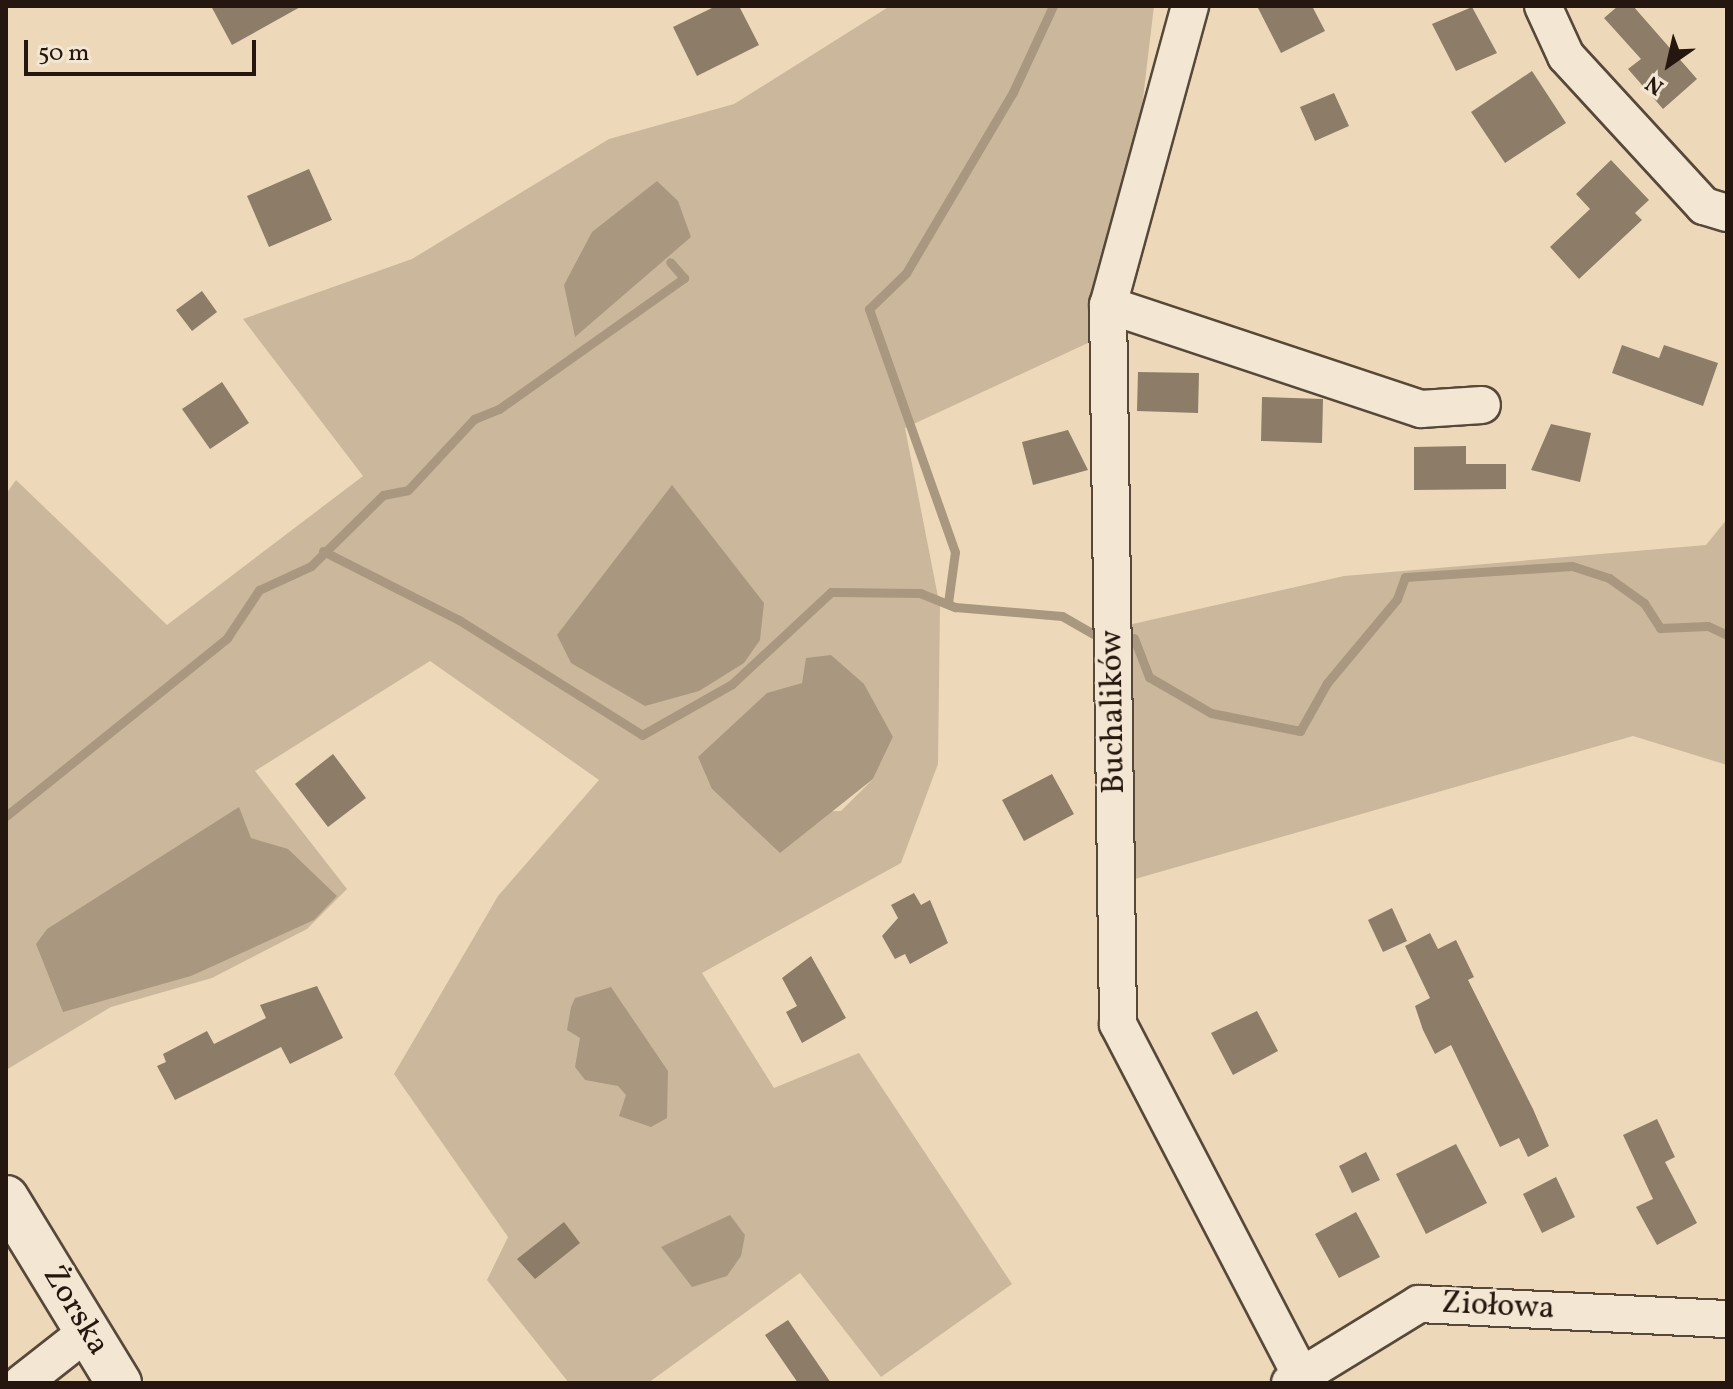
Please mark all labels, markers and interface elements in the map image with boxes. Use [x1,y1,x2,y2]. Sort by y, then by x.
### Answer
scale bar [28,24,260,74]
north arrow [1629,24,1709,104]
text: 50 m [38,37,90,71]
text: N [1640,67,1671,102]
street label: Buchalików [1093,630,1135,794]
street label: Żorska [33,1259,117,1363]
street label: Ziołowa [1440,1285,1556,1329]

